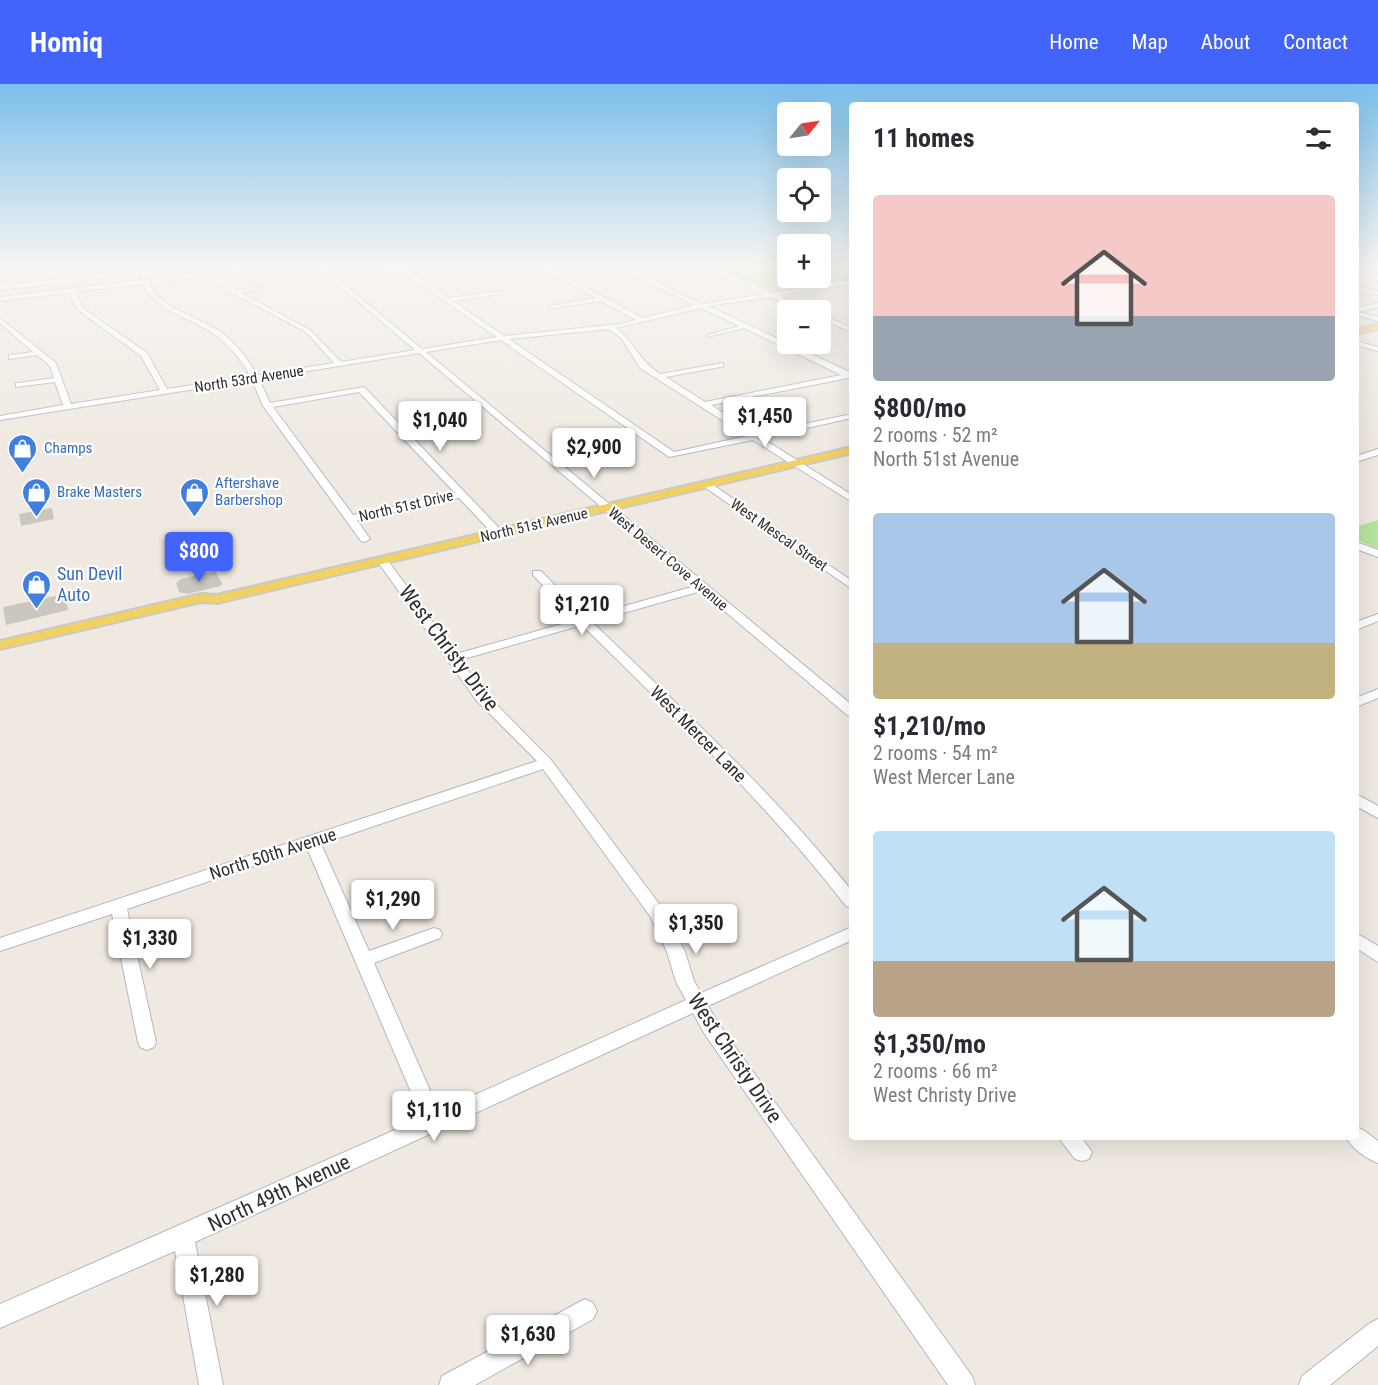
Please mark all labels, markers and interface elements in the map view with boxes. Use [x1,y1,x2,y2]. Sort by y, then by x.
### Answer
text: Homiq [30,26,103,59]
text: Home [1049,30,1099,54]
text: Map [1132,30,1168,54]
text: About [1201,30,1250,54]
text: Contact [1283,30,1348,54]
north arrow [777,102,831,156]
map controls [777,102,831,354]
icon: filters [1302,122,1335,155]
text: 11 homes [873,123,975,153]
button: locate [777,168,831,222]
button: + [777,234,831,288]
icon: home [1050,234,1158,342]
button: − [777,300,831,354]
street label: North 53rd Avenue [193,361,305,397]
text: $800/mo [873,393,966,423]
pin: $1,450 [716,397,814,448]
pin: $1,040 [391,401,489,452]
text: $1,450 [737,404,793,428]
text: $1,040 [412,408,468,432]
text: 2 rooms · 52 m² [873,423,998,447]
pin: $2,900 [545,428,643,479]
shop icon: Champs [7,432,39,474]
text: $2,900 [566,435,622,459]
place label: Champs [44,439,93,457]
text: North 51st Avenue [873,447,1019,471]
place label: Aftershave Barbershop [215,474,283,509]
shop icon: Brake Masters [20,476,52,518]
shop icon: Aftershave Barbershop [178,476,210,518]
place label: Brake Masters [57,483,142,501]
street label: North 51st Drive [357,486,455,526]
street label: West Mescal Street [727,495,831,575]
street label: North 51st Avenue [479,504,589,546]
street label: West Desert Cove Avenue [604,504,732,614]
pin: $800 [163,532,235,583]
text: $800 [179,539,219,563]
icon: home [1050,552,1158,660]
place label: Sun Devil Auto [57,563,122,605]
shop icon: Sun Devil Auto [20,568,52,610]
street label: West Christy Drive [394,581,504,716]
pin: $1,210 [533,585,631,636]
text: $1,210 [554,592,610,616]
street label: West Mercer Lane [646,681,751,786]
text: $1,210/mo [873,711,986,741]
text: 2 rooms · 54 m² [873,741,998,765]
text: West Mercer Lane [873,765,1015,789]
street label: North 50th Avenue [207,823,339,884]
icon: home [1050,870,1158,978]
pin: $1,290 [344,880,442,931]
text: $1,290 [365,887,421,911]
pin: $1,350 [647,904,745,955]
text: $1,350 [668,911,724,935]
pin: $1,330 [101,919,199,970]
text: $1,330 [122,926,178,950]
street label: West Christy Drive [683,989,787,1127]
text: $1,350/mo [873,1029,986,1059]
text: 2 rooms · 66 m² [873,1059,998,1083]
text: West Christy Drive [873,1083,1016,1107]
pin: $1,110 [385,1091,483,1142]
text: $1,110 [406,1098,462,1122]
street label: North 49th Avenue [204,1150,354,1236]
pin: $1,280 [168,1256,266,1307]
text: $1,280 [189,1263,245,1287]
pin: $1,630 [479,1315,577,1366]
text: $1,630 [500,1322,556,1346]

